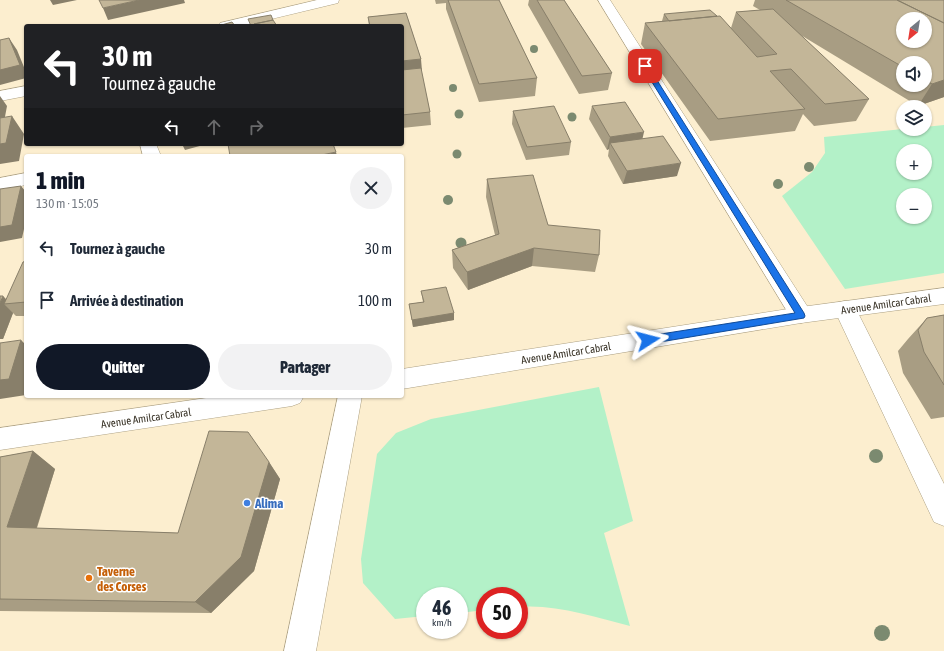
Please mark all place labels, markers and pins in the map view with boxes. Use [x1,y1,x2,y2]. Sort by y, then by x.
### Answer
pin [628,49,662,83]
place label: Alima [254,496,283,511]
marker: Alima [242,498,252,508]
place label: Taverne des Corses [97,564,147,594]
marker: Taverne des Corses [84,573,94,583]

